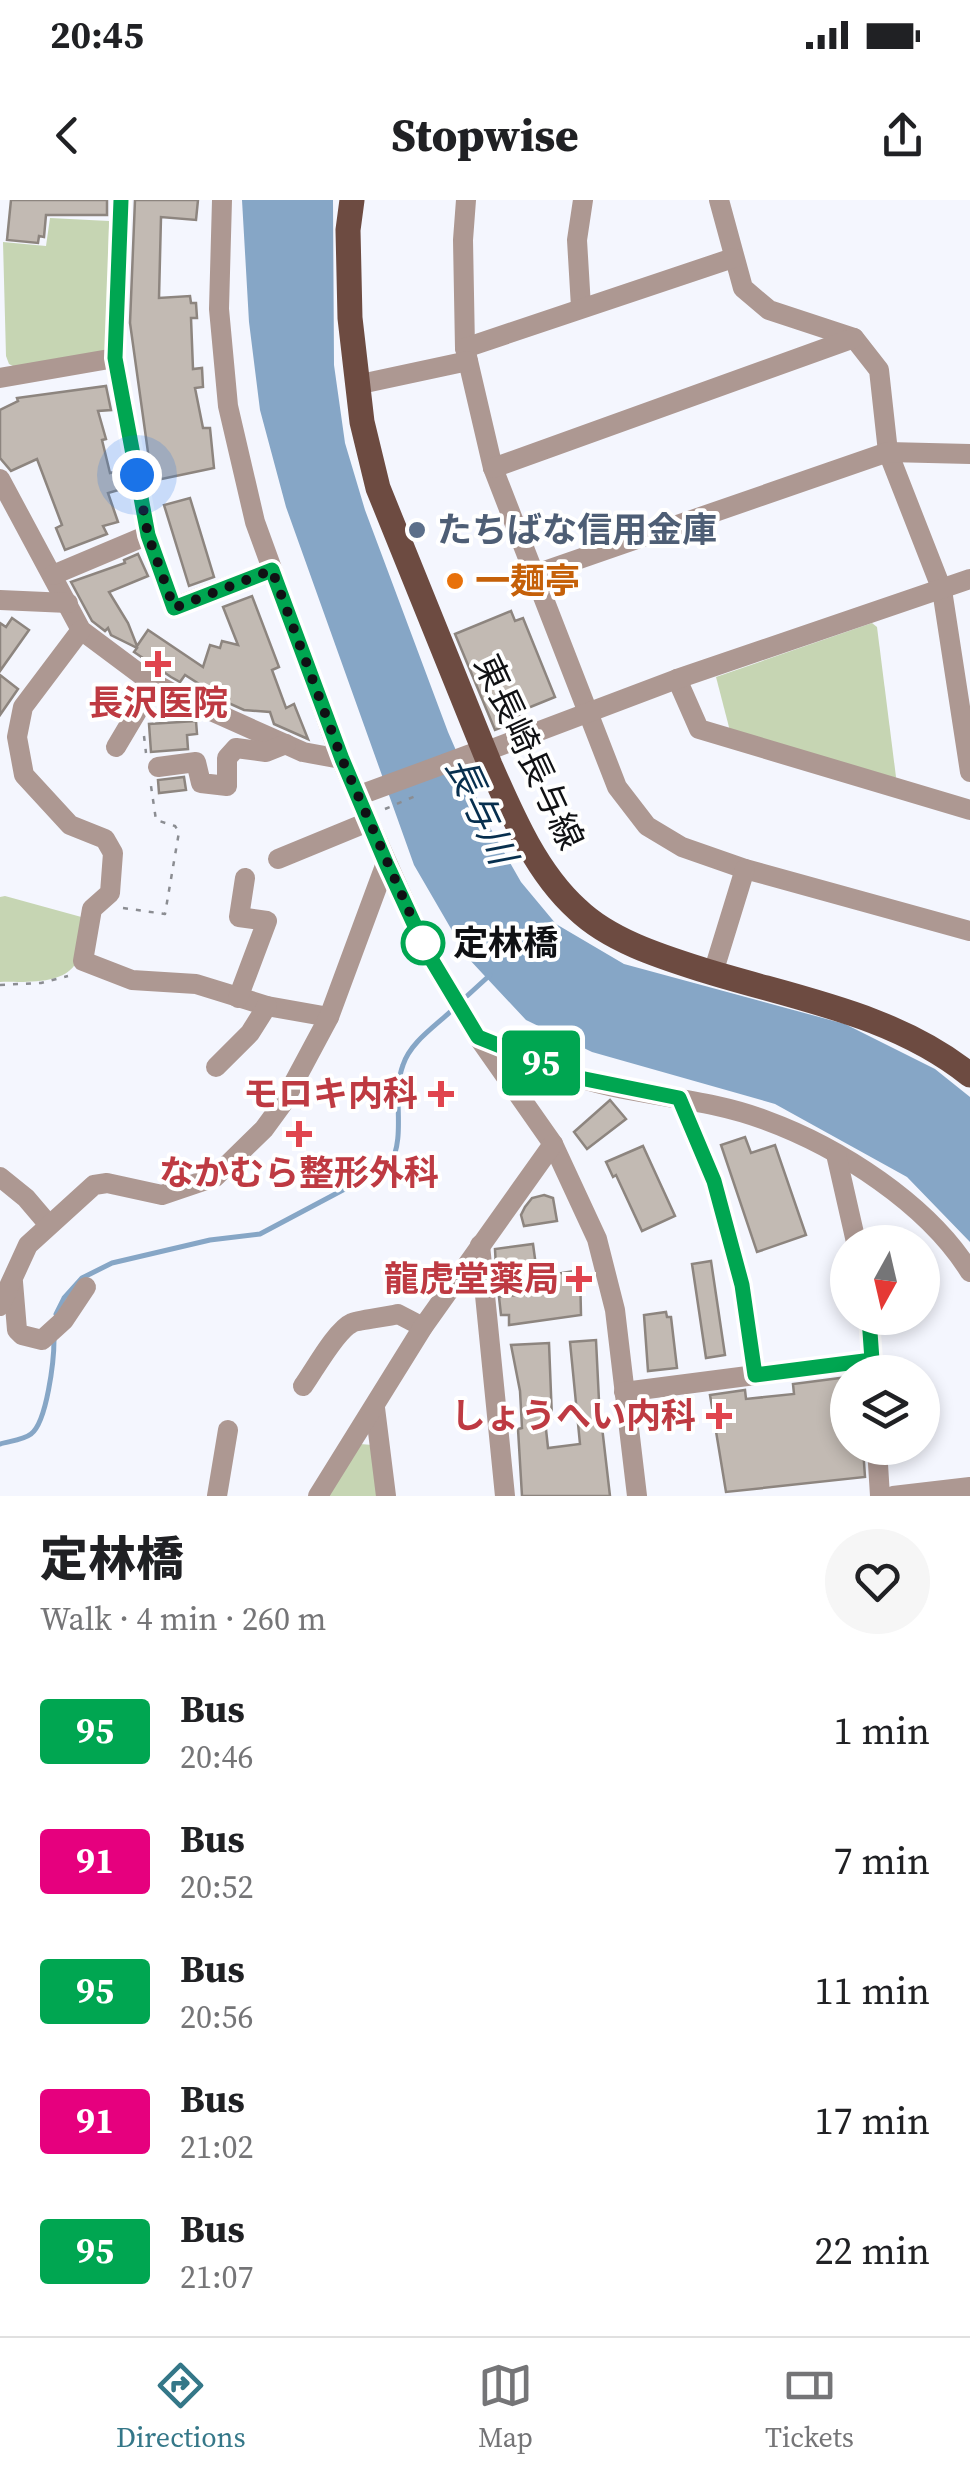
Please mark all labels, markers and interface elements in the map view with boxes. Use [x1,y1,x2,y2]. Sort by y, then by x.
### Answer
text: 20:45 [50,9,144,61]
text: Stopwise [391,104,579,166]
icon: back [40,108,95,163]
icon: share [875,108,930,163]
your location [112,450,162,500]
place label: たちばな信用金庫 [437,506,717,554]
marker: たちばな信用金庫 [406,519,428,541]
place label: 一麺亭 [475,557,580,605]
marker: 一麺亭 [444,570,466,592]
street label: 東長崎長与線 [463,647,595,857]
marker: 長沢医院 [145,651,171,677]
place label: 長沢医院 [88,679,228,727]
water label: 長与川 [433,747,530,876]
place label: 定林橋 [453,919,558,967]
marker: 定林橋 [402,922,444,964]
line badge: 95 [496,1030,586,1096]
text: 95 [522,1039,560,1087]
place label: モロキ内科 [243,1070,418,1118]
marker: モロキ内科 [428,1081,454,1107]
marker: なかむら整形外科 [286,1121,312,1147]
place label: なかむら整形外科 [159,1149,439,1197]
north arrow [830,1225,940,1335]
map controls [830,1225,940,1465]
place label: 龍虎堂薬局 [384,1255,559,1303]
marker: 龍虎堂薬局 [568,1268,590,1290]
button: layers [830,1355,940,1465]
place label: しょうへい内科 [451,1392,696,1440]
marker: しょうへい内科 [706,1403,732,1429]
text: 定林橋 [40,1526,184,1592]
button: heart [825,1529,930,1634]
text: Walk · 4 min · 260 m [40,1597,326,1641]
text: Bus [180,1683,245,1735]
text: 1 min [834,1705,930,1757]
text: 95 [76,1707,114,1755]
text: 20:46 [180,1735,254,1779]
text: Bus [180,1813,245,1865]
text: 7 min [834,1835,930,1887]
text: 91 [76,1837,114,1885]
text: 20:52 [180,1865,254,1909]
text: Bus [180,1943,245,1995]
text: 11 min [815,1965,930,2017]
text: 95 [76,1967,114,2015]
text: 20:56 [180,1995,254,2039]
text: Bus [180,2073,245,2125]
text: 17 min [815,2095,930,2147]
text: 91 [76,2097,114,2145]
text: 21:02 [180,2125,254,2169]
text: Bus [180,2203,245,2255]
text: 22 min [815,2225,930,2277]
text: 95 [76,2227,114,2275]
text: 21:07 [180,2255,254,2299]
tab: Directions [116,2358,246,2456]
tab: Map [478,2358,533,2456]
tab: Tickets [765,2358,854,2456]

